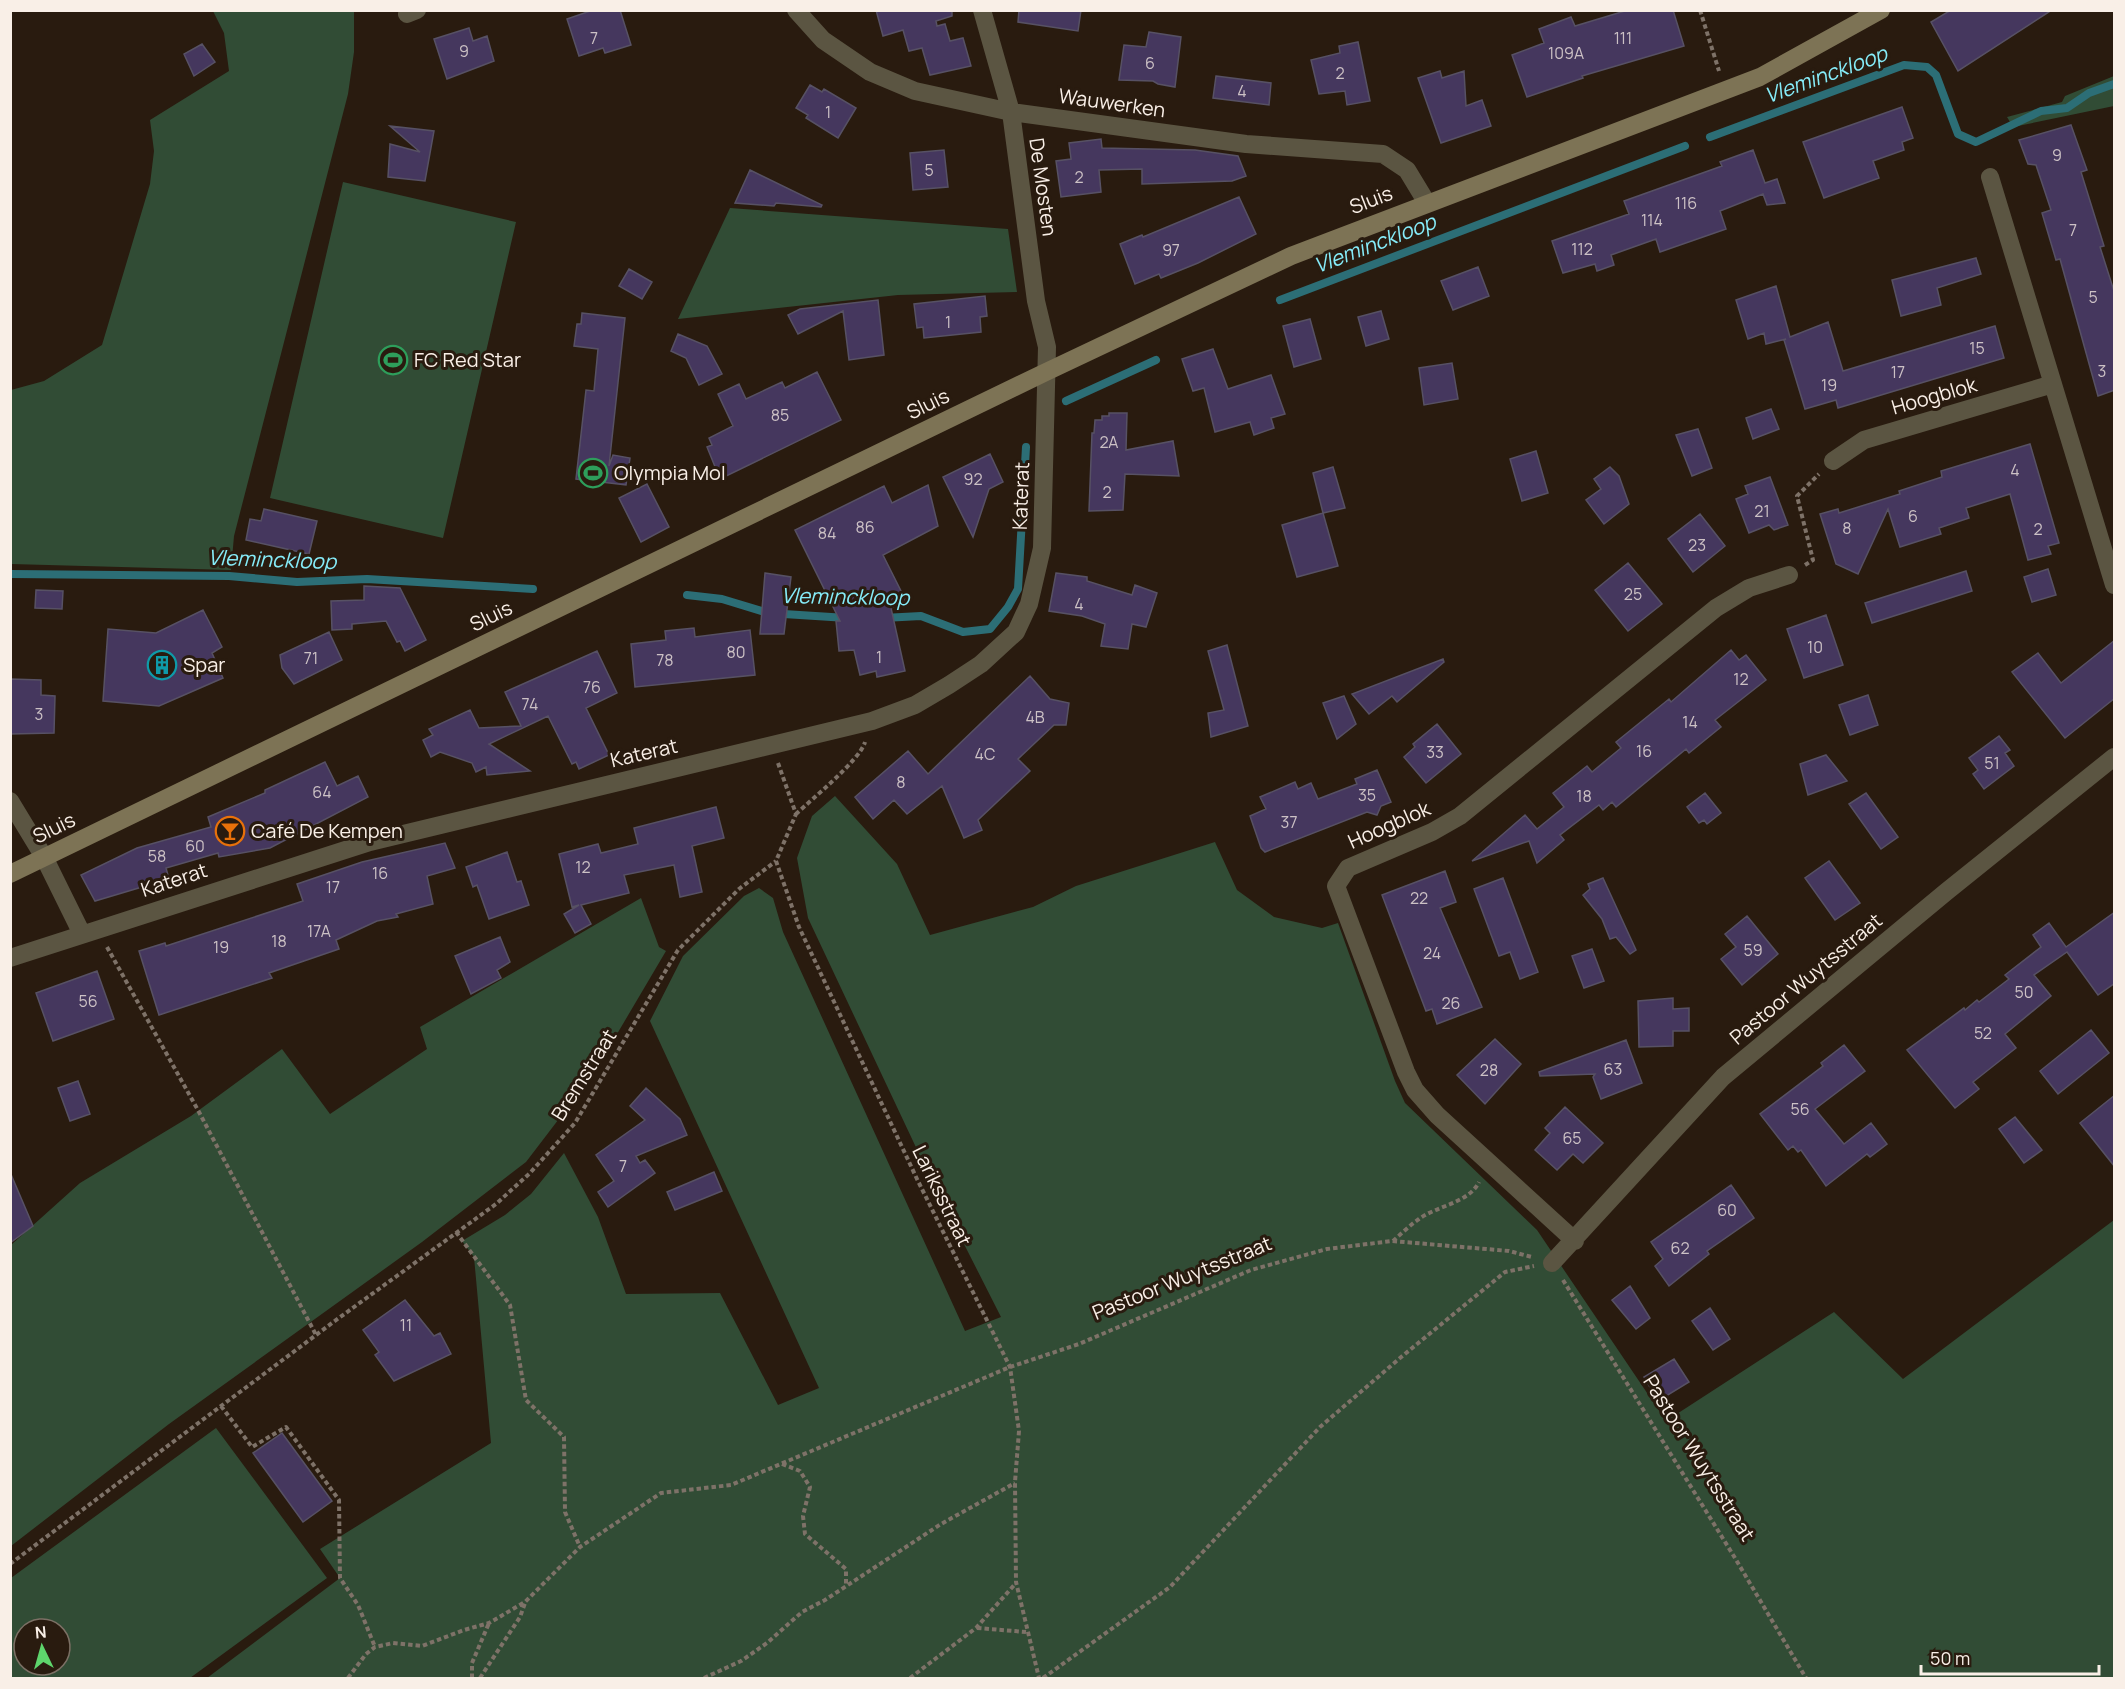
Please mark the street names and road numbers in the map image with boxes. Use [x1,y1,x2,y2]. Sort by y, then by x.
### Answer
street label: Wauwerken [1057,82,1167,123]
street label: De Mosten [1023,136,1064,238]
street label: Sluis [1345,179,1396,220]
street label: Hoogblok [1888,370,1981,421]
street label: Sluis [902,382,954,425]
street label: Katerat [1006,461,1035,531]
street label: Sluis [465,594,517,637]
street label: Katerat [608,732,680,773]
street label: Hoogblok [1343,794,1435,855]
street label: Sluis [28,806,80,849]
street label: Katerat [137,856,210,903]
street label: Pastoor Wuytsstraat [1724,907,1888,1050]
street label: Bremstraat [545,1024,622,1126]
street label: Lariksstraat [906,1141,978,1251]
street label: Pastoor Wuytsstraat [1088,1229,1275,1326]
street label: Pastoor Wuytsstraat [1637,1370,1762,1546]

